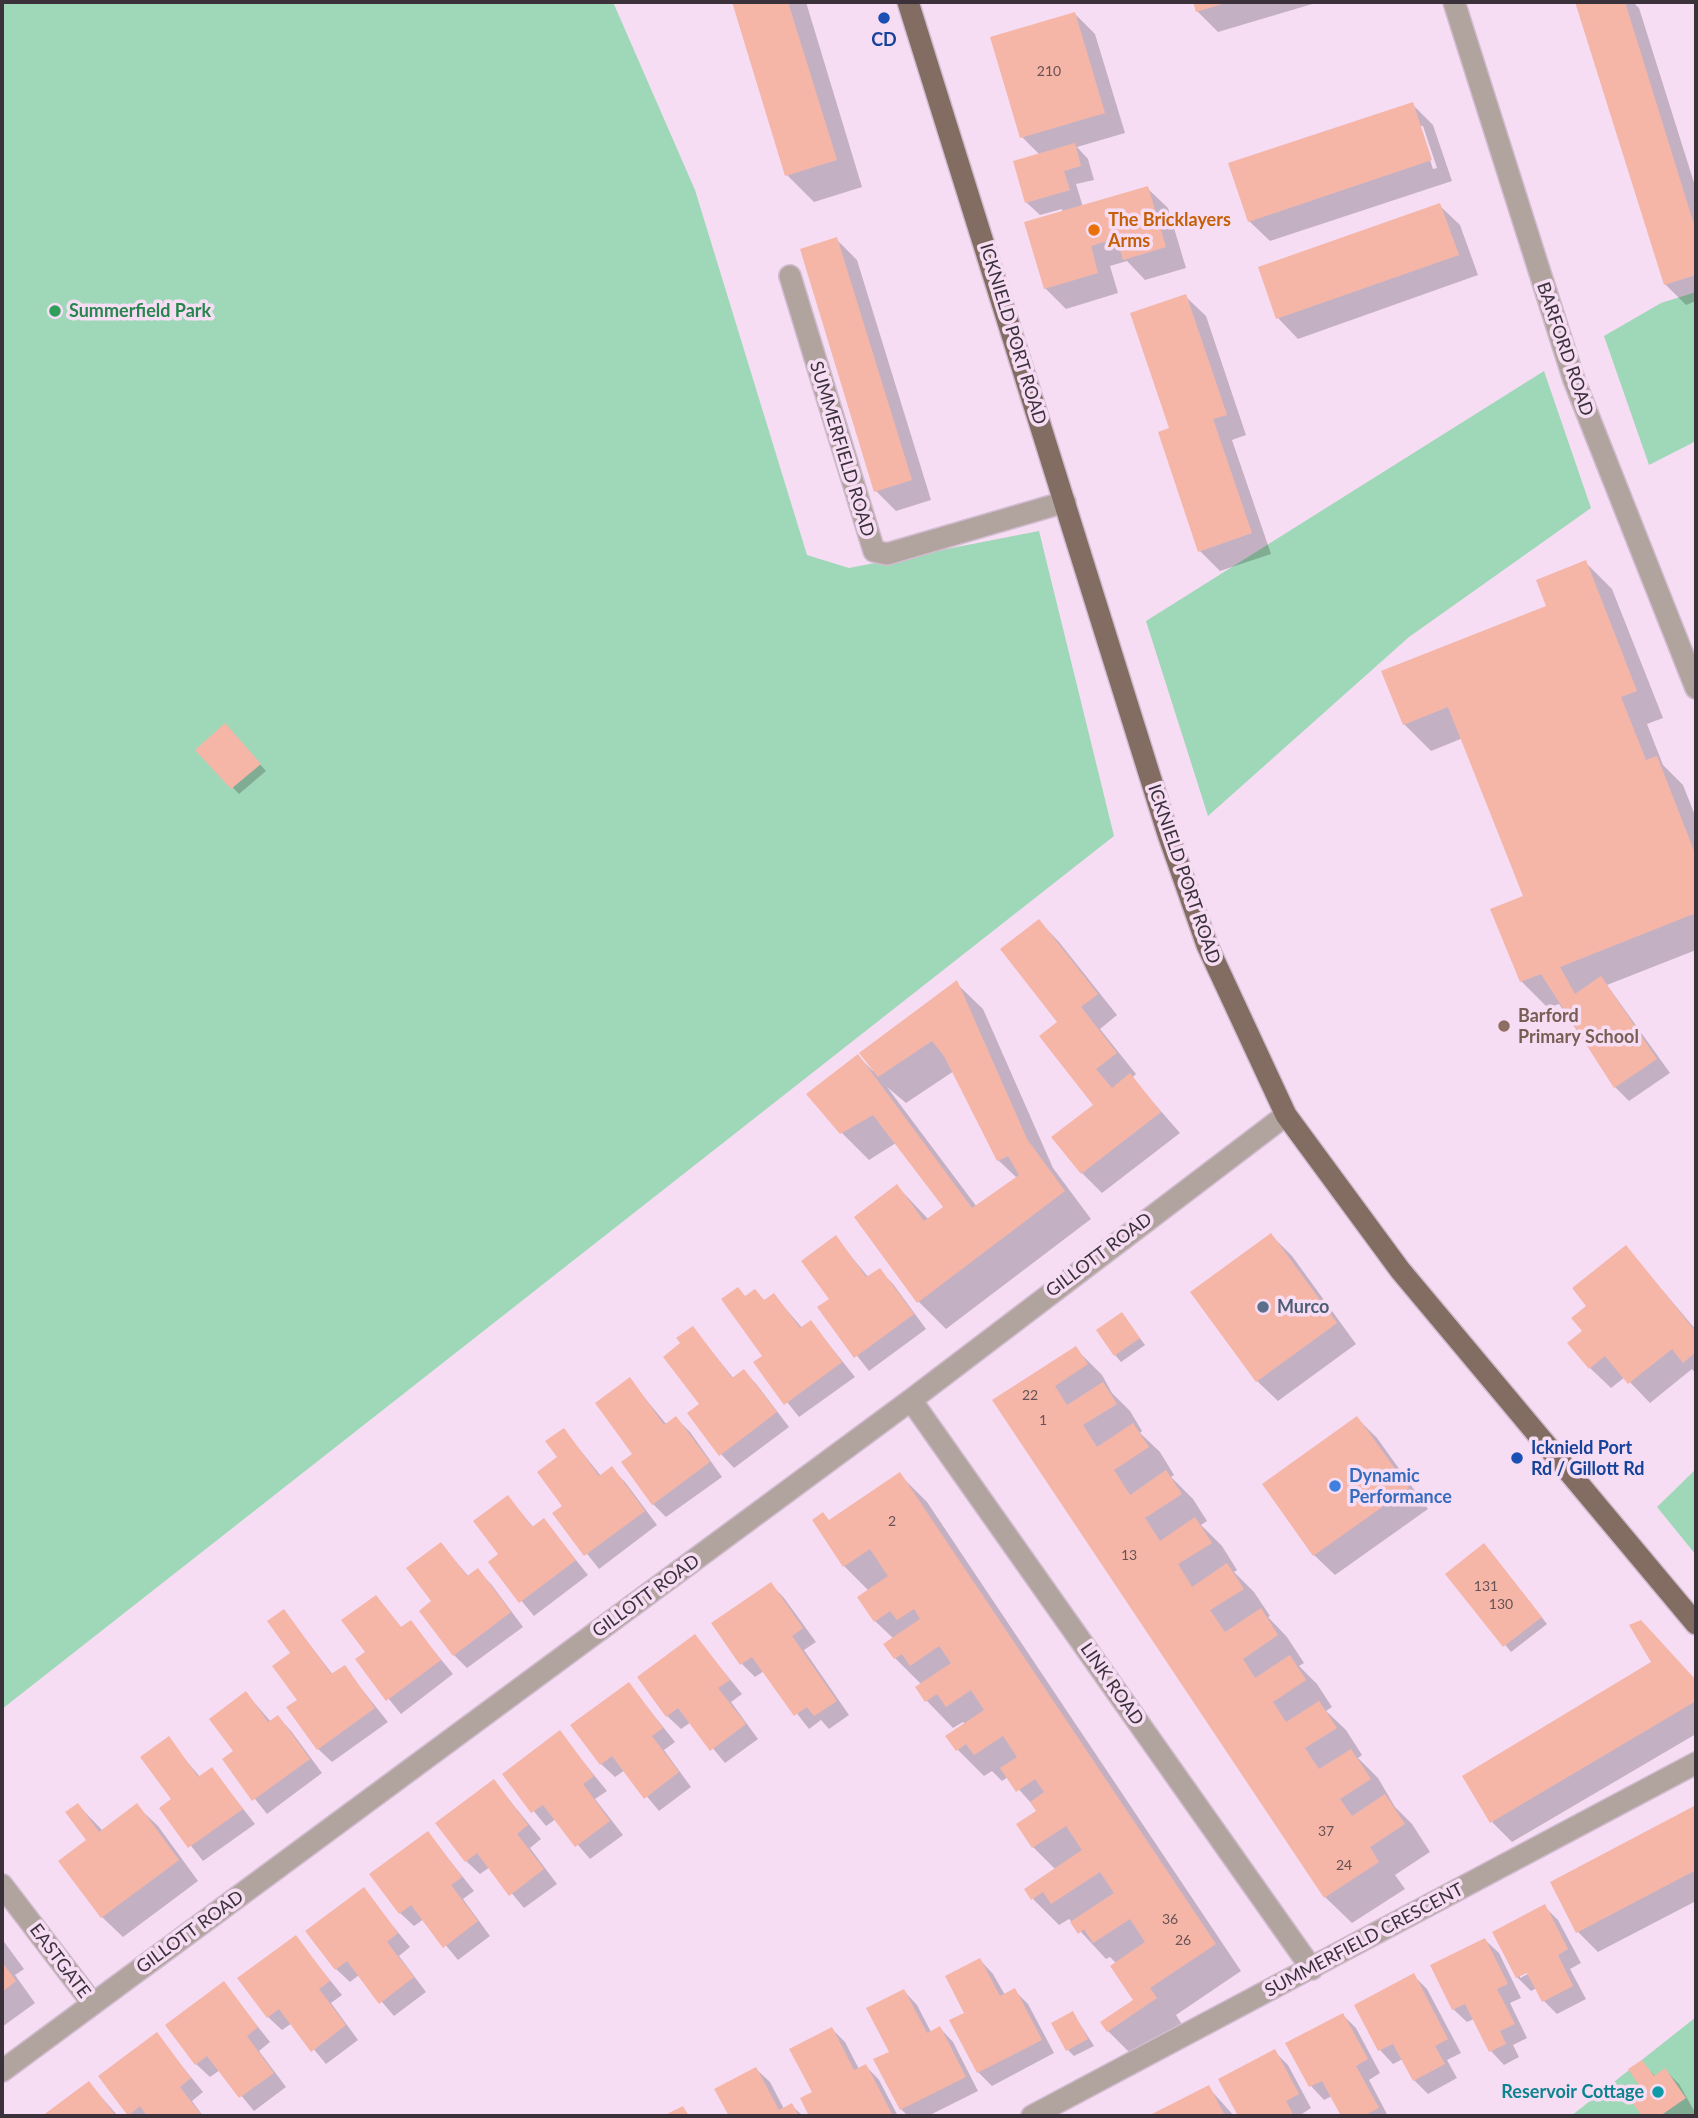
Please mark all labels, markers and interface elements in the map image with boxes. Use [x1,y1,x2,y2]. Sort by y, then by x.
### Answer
marker: CD [876,10,892,26]
place label: CD [871,29,897,51]
house number: 210 [1037,63,1061,79]
place label: The Bricklayers Arms [1108,209,1231,252]
marker: The Bricklayers Arms [1086,222,1102,238]
street label: ICKNIELD PORT ROAD [975,241,1051,427]
street label: BARFORD ROAD [1532,279,1598,419]
place label: Summerfield Park [69,300,211,322]
marker: Summerfield Park [47,303,63,319]
street label: SUMMERFIELD ROAD [805,359,879,539]
street label: ICKNIELD PORT ROAD [1143,782,1225,966]
place label: Barford Primary School [1518,1005,1639,1048]
marker: Barford Primary School [1496,1018,1512,1034]
street label: GILLOTT ROAD [1042,1208,1156,1302]
place label: Murco [1277,1296,1329,1318]
marker: Murco [1255,1299,1271,1315]
house number: 22 [1022,1387,1038,1403]
house number: 1 [1039,1412,1047,1428]
place label: Icknield Port Rd / Gillott Rd [1531,1437,1645,1480]
marker: Icknield Port Rd / Gillott Rd [1509,1450,1525,1466]
place label: Dynamic Performance [1349,1465,1452,1508]
marker: Dynamic Performance [1327,1478,1343,1494]
house number: 2 [888,1513,896,1529]
house number: 13 [1121,1547,1137,1563]
street label: GILLOTT ROAD [588,1550,704,1642]
house number: 131 [1474,1578,1498,1594]
house number: 130 [1489,1596,1513,1612]
street label: LINK ROAD [1076,1639,1148,1729]
house number: 37 [1318,1823,1334,1839]
house number: 24 [1336,1857,1352,1873]
street label: SUMMERFIELD CRESCENT [1261,1878,1467,2002]
street label: GILLOTT ROAD [132,1886,248,1978]
house number: 36 [1162,1911,1178,1927]
street label: EASTGATE [25,1920,95,2002]
house number: 26 [1175,1932,1191,1948]
place label: Reservoir Cottage [1501,2081,1644,2103]
marker: Reservoir Cottage [1650,2084,1666,2100]

